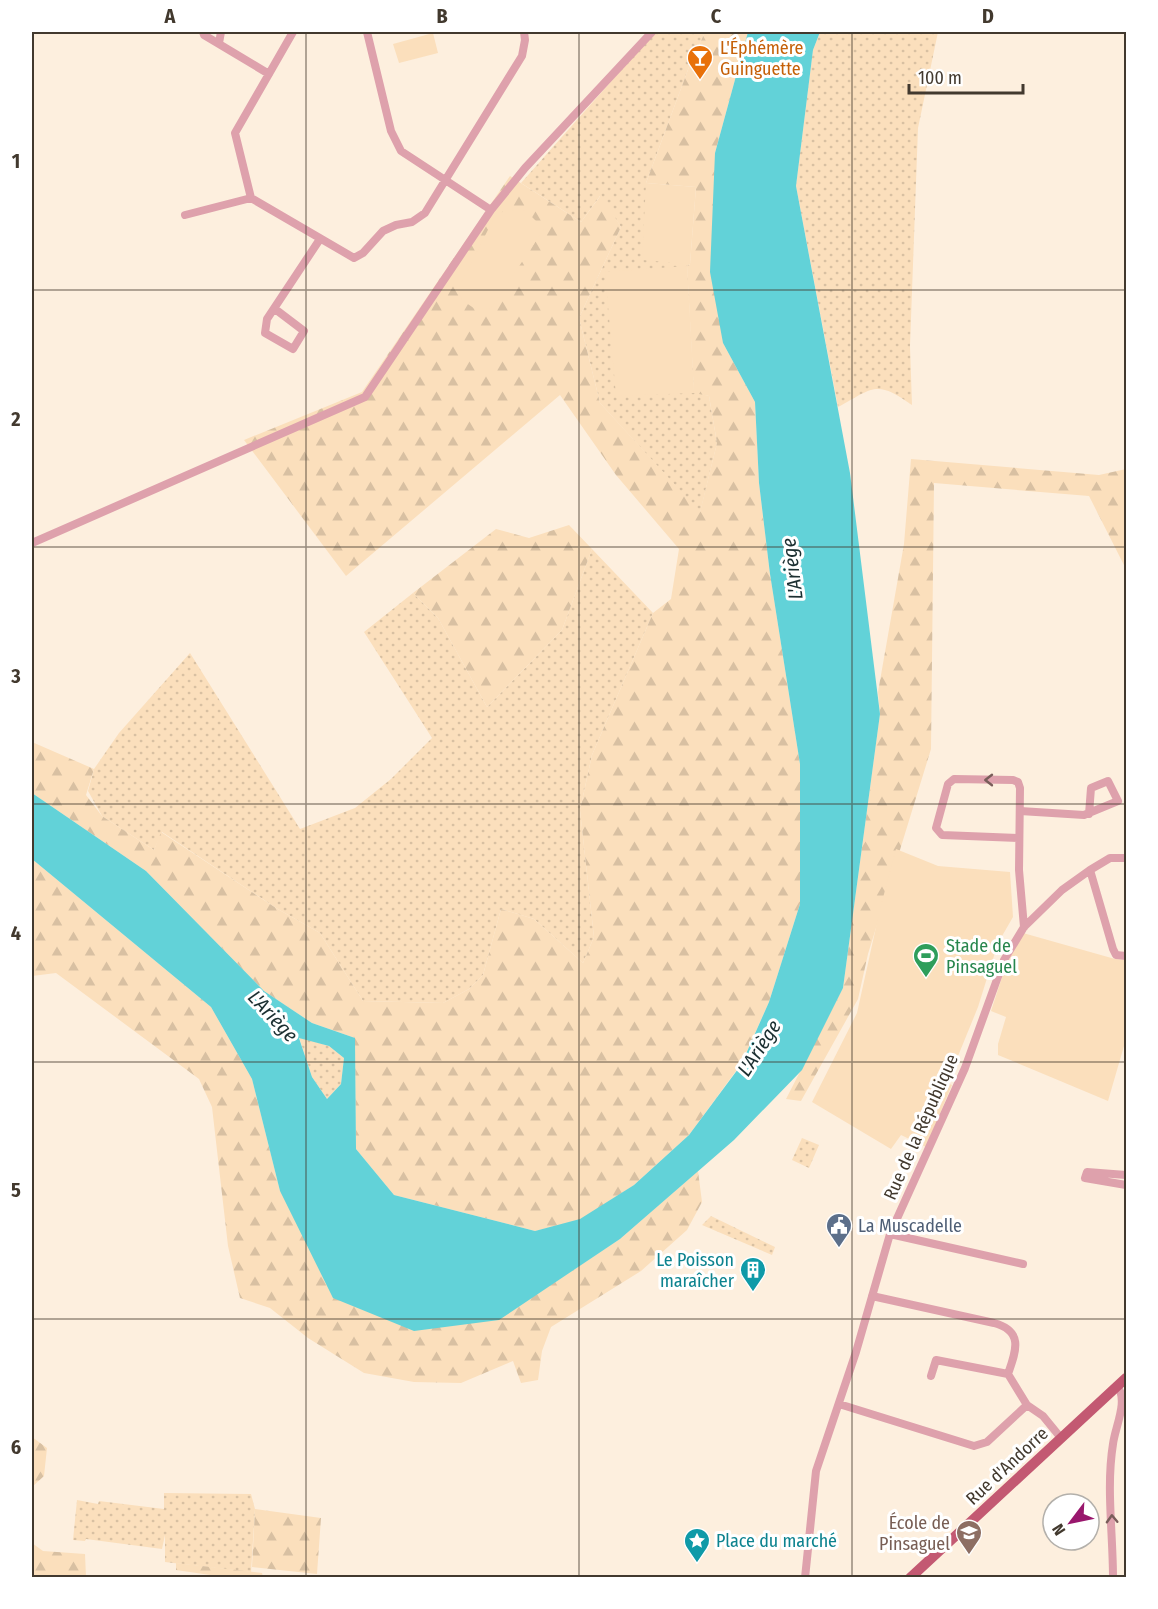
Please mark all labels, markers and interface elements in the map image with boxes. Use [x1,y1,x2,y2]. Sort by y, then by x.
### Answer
text: A [164,4,177,28]
text: B [436,4,448,28]
text: C [711,4,722,28]
text: D [982,4,994,28]
place label: L'Éphémère Guinguette [720,36,804,80]
bar icon: L'Éphémère Guinguette [685,43,715,81]
scale bar [909,57,1023,95]
text: 100 m [918,67,962,89]
text: 1 [12,149,20,173]
text: 2 [10,407,21,431]
water label: L'Ariège [776,536,808,601]
text: 3 [10,664,21,688]
one-way arrow [985,774,994,786]
text: 4 [11,921,21,945]
place label: Stade de Pinsaguel [946,935,1017,978]
sports icon: Stade de Pinsaguel [911,941,941,979]
water label: L'Ariège [243,985,303,1047]
water label: L'Ariège [732,1015,786,1080]
street label: Rue de la République [879,1051,963,1203]
text: 5 [11,1178,21,1202]
public building icon: La Muscadelle [824,1211,854,1249]
place label: La Muscadelle [858,1215,962,1237]
place label: Le Poisson maraîcher [656,1249,735,1292]
building icon: Le Poisson maraîcher [738,1255,768,1293]
street label: Rue d'Andorre [961,1422,1053,1510]
text: 6 [11,1435,21,1459]
north arrow [1041,1492,1101,1552]
place label: École de Pinsaguel [879,1511,950,1555]
one-way arrow [1105,1515,1118,1524]
school or university icon: École de Pinsaguel [954,1518,984,1556]
text: N [1048,1521,1069,1539]
place icon: Place du marché [682,1526,712,1564]
place label: Place du marché [716,1530,837,1552]

